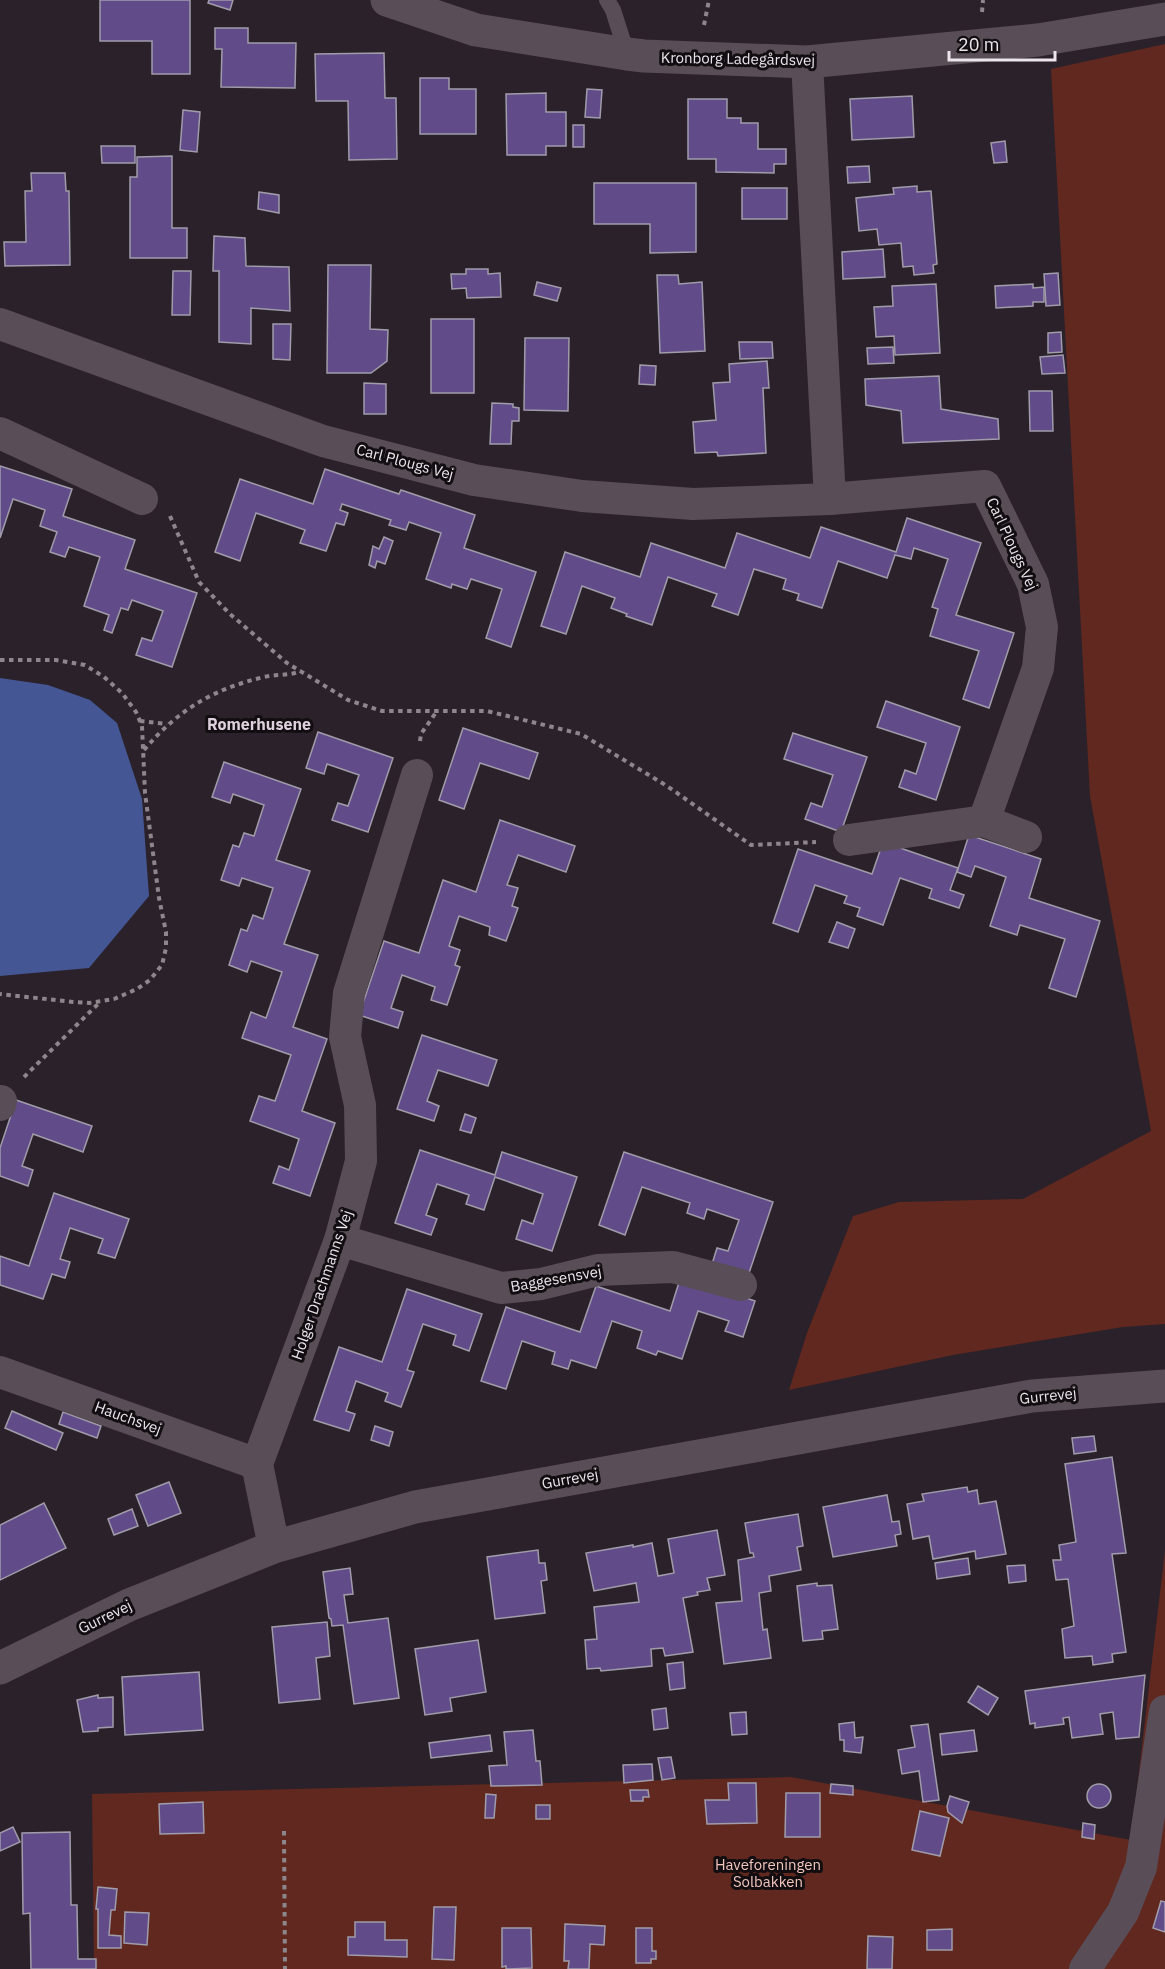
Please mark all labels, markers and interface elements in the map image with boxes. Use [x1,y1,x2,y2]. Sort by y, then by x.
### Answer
scale bar [949,24,1056,62]
text: 20 m [958,33,1000,56]
street label: Kronborg Ladegårdsvej [661,48,815,69]
street label: Carl Plougs Vej [354,439,456,484]
street label: Carl Plougs Vej [983,494,1042,593]
district label: Romerhusene [207,714,311,734]
street label: Holger Drachmanns Vej [287,1207,356,1362]
street label: Baggesensvej [509,1261,603,1296]
street label: Gurrevej [1018,1383,1077,1408]
street label: Hauchsvej [92,1397,164,1438]
street label: Gurrevej [540,1464,600,1493]
street label: Gurrevej [75,1595,135,1638]
park label: Haveforeningen Solbakken [715,1855,821,1891]

